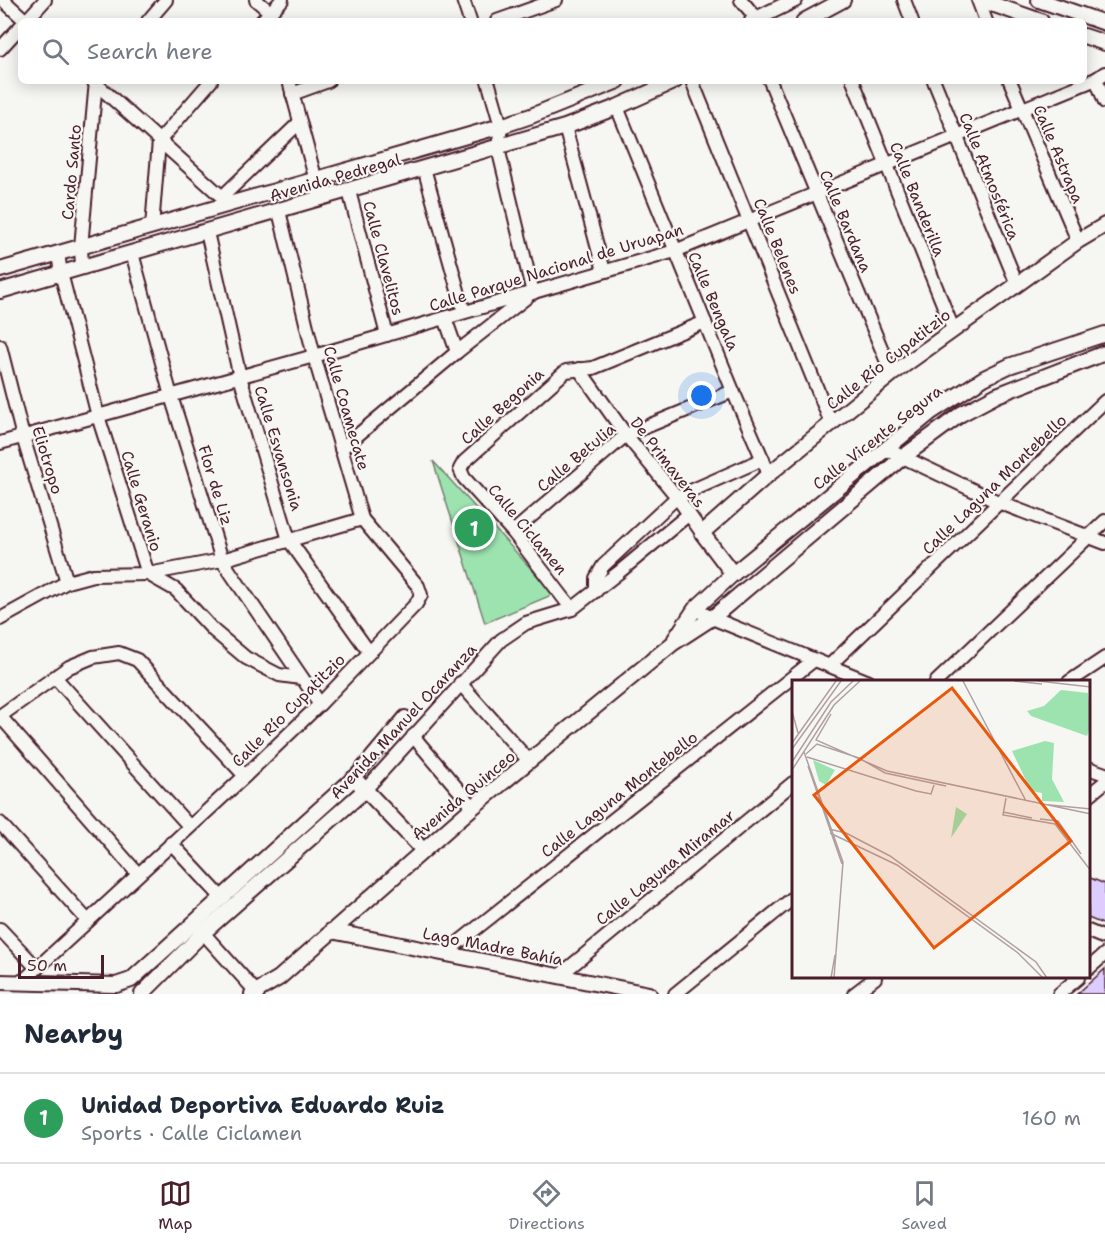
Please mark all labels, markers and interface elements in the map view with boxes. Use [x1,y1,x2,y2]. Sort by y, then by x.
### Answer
search box [18,18,1087,84]
icon: search [39,35,72,68]
text: Search here [87,37,213,66]
street label: Calle Astrapa [1028,102,1089,207]
street label: Calle Atmosférica [954,109,1025,243]
street label: Cardo Santo [57,123,86,221]
street label: Calle Banderilla [885,139,950,260]
street label: Avenida Pedregal [267,149,403,206]
street label: Calle Bardana [815,167,877,276]
street label: Calle Belenes [749,195,806,297]
street label: Calle Clavelitos [358,199,409,318]
street label: Calle Parque Nacional de Uruapan [427,219,686,316]
street label: Calle Bengala [683,248,744,354]
street label: Calle Río Cupatitzio [822,304,955,415]
street label: Calle Coamecate [319,344,374,473]
street label: Calle Begonia [456,363,548,449]
street label: Calle Vicente Segura [808,380,946,495]
your location [687,381,716,410]
street label: Calle Esvansonia [250,383,308,513]
street label: Calle Laguna Montebello [918,410,1071,559]
street label: De Primaveras [626,413,710,512]
street label: Calle Betulia [533,418,620,496]
street label: Eliotropo [27,423,68,497]
street label: Flor de Liz [193,443,238,528]
street label: Calle Geranio [116,448,167,554]
street label: Calle Ciclamen [483,480,572,579]
pin: 1 [454,506,494,550]
street label: Avenida Manuel Ocaranza [326,639,481,804]
street label: Calle Río Cupatitzio [227,649,350,772]
inset map [792,680,1090,979]
street label: Calle Laguna Montebello [537,727,702,862]
street label: Avenida Quinceo [407,746,520,845]
street label: Calle Laguna Miramar [592,805,739,930]
street label: Lago Madre Bahía [421,923,565,970]
scale bar [18,952,104,980]
text: 50 m [27,955,67,976]
text: Nearby [24,1016,123,1051]
text: Unidad Deportiva Eduardo Ruiz [81,1091,445,1120]
text: 1 [39,1105,48,1131]
text: 160 m [1022,1105,1081,1131]
text: Sports · Calle Ciclamen [81,1120,302,1146]
tab: Map [158,1177,192,1234]
tab: Directions [509,1177,585,1234]
tab: Saved [901,1177,947,1234]

